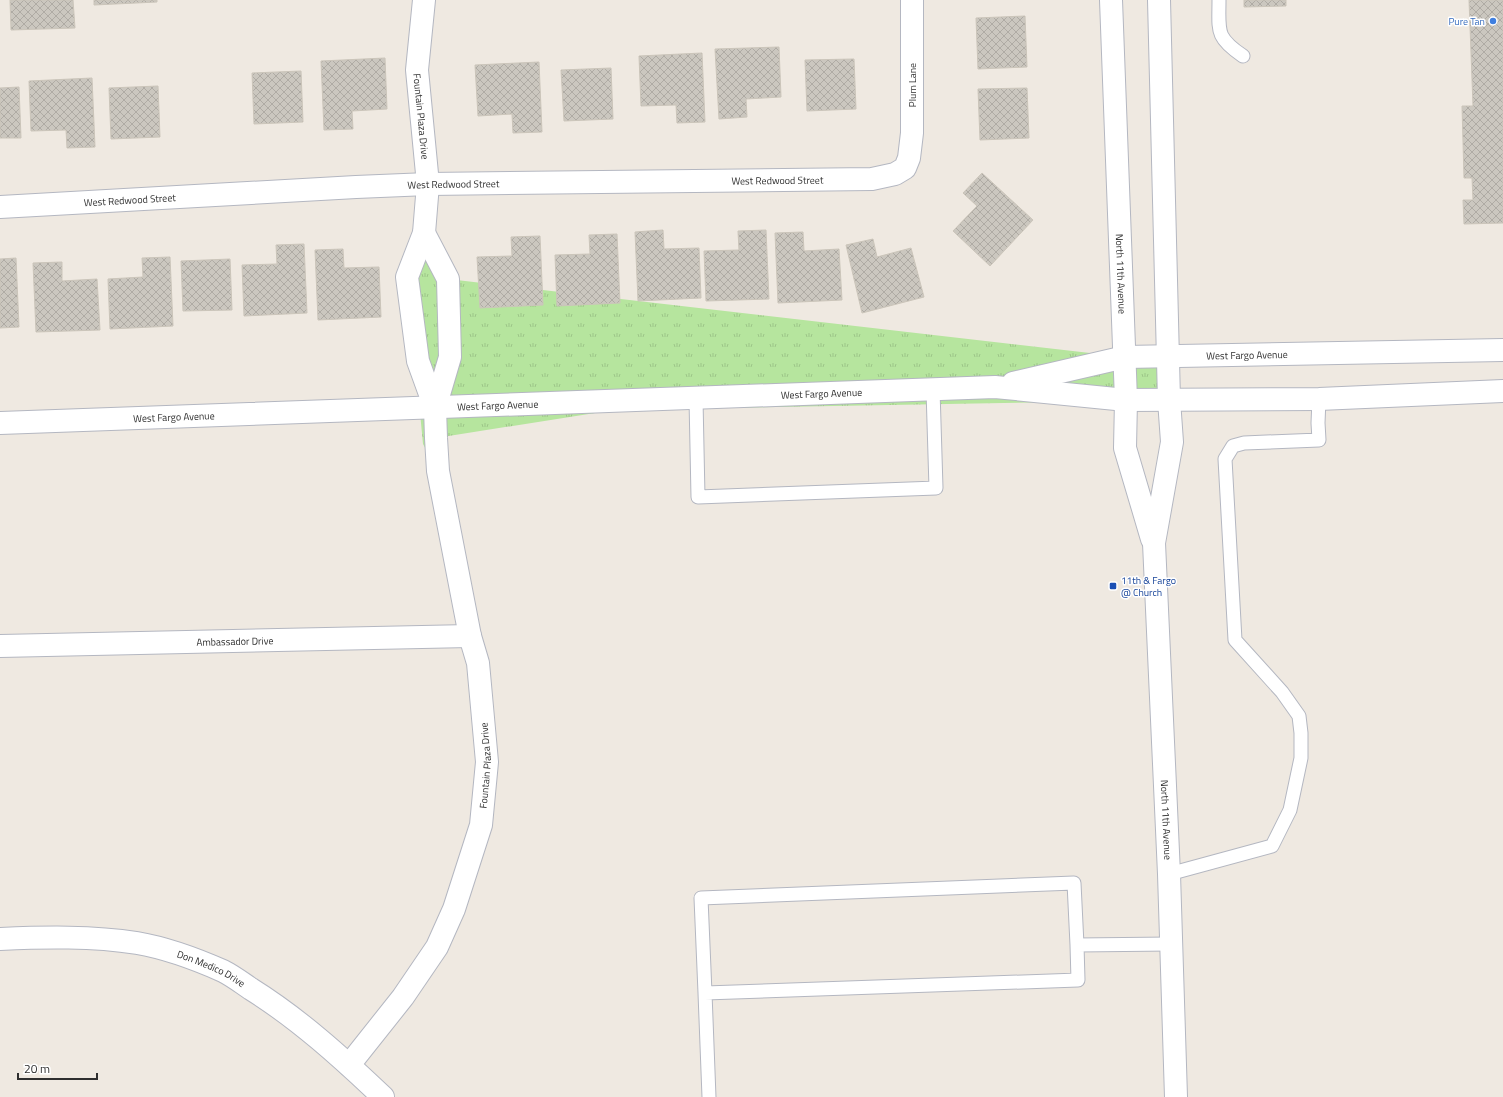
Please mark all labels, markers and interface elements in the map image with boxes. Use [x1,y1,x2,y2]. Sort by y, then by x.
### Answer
place label: Pure Tan [1448,14,1485,29]
marker: Pure Tan [1488,16,1498,26]
street label: Plum Lane [905,63,920,107]
street label: Fountain Plaza Drive [410,73,433,160]
street label: West Redwood Street [731,172,824,188]
street label: West Redwood Street [407,176,500,192]
street label: West Redwood Street [83,190,177,210]
street label: North 11th Avenue [1112,233,1130,314]
street label: West Fargo Avenue [1206,346,1288,363]
street label: West Fargo Avenue [781,384,862,402]
street label: West Fargo Avenue [457,396,539,414]
street label: West Fargo Avenue [133,408,215,426]
place label: 11th & Fargo @ Church [1121,573,1176,600]
marker: 11th & Fargo @ Church [1108,581,1118,591]
street label: Ambassador Drive [196,633,274,649]
street label: Fountain Plaza Drive [475,722,495,809]
street label: North 11th Avenue [1157,779,1176,860]
street label: Don Medico Drive [175,946,249,991]
scale bar [18,1055,97,1081]
text: 20 m [24,1059,50,1078]

